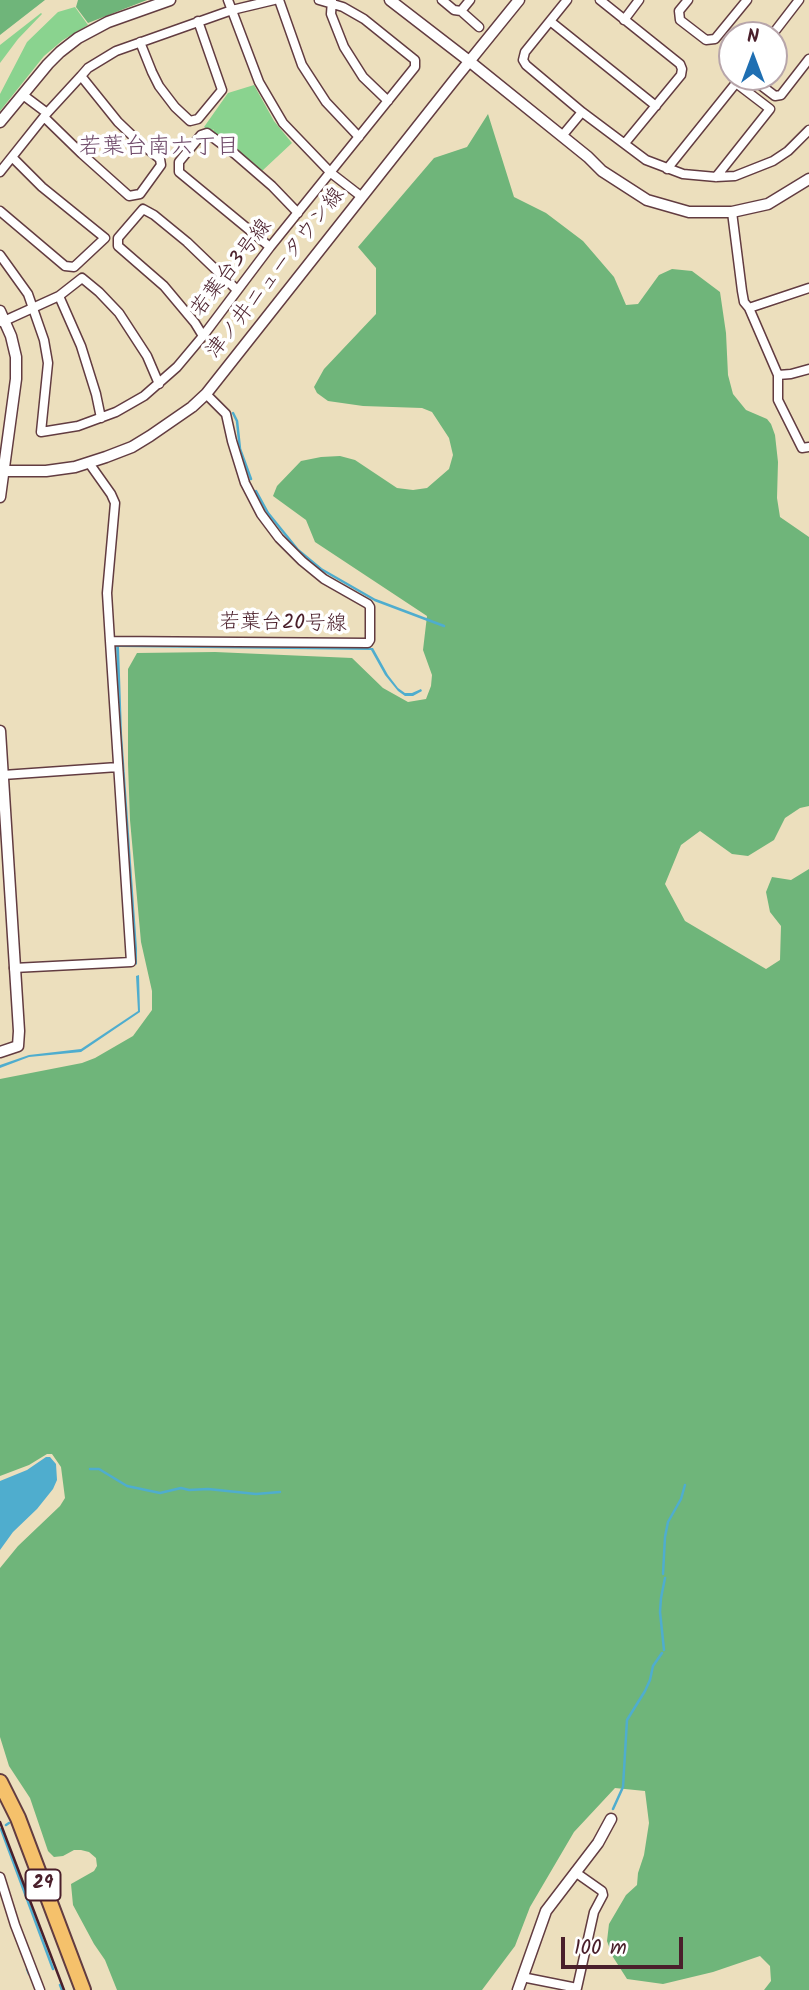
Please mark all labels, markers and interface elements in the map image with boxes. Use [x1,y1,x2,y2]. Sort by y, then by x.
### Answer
north arrow [718,21,788,91]
text: N [747,22,759,52]
district label: 若葉台南六丁目 [79,135,239,163]
street label: 津ノ井ニュータウン線 [202,184,352,364]
street label: 若葉台3号線 [187,215,279,323]
street label: 若葉台20号線 [219,611,347,639]
road number: 29 [26,1870,60,1900]
scale bar [564,1924,686,1968]
text: 100 m [574,1932,627,1965]

